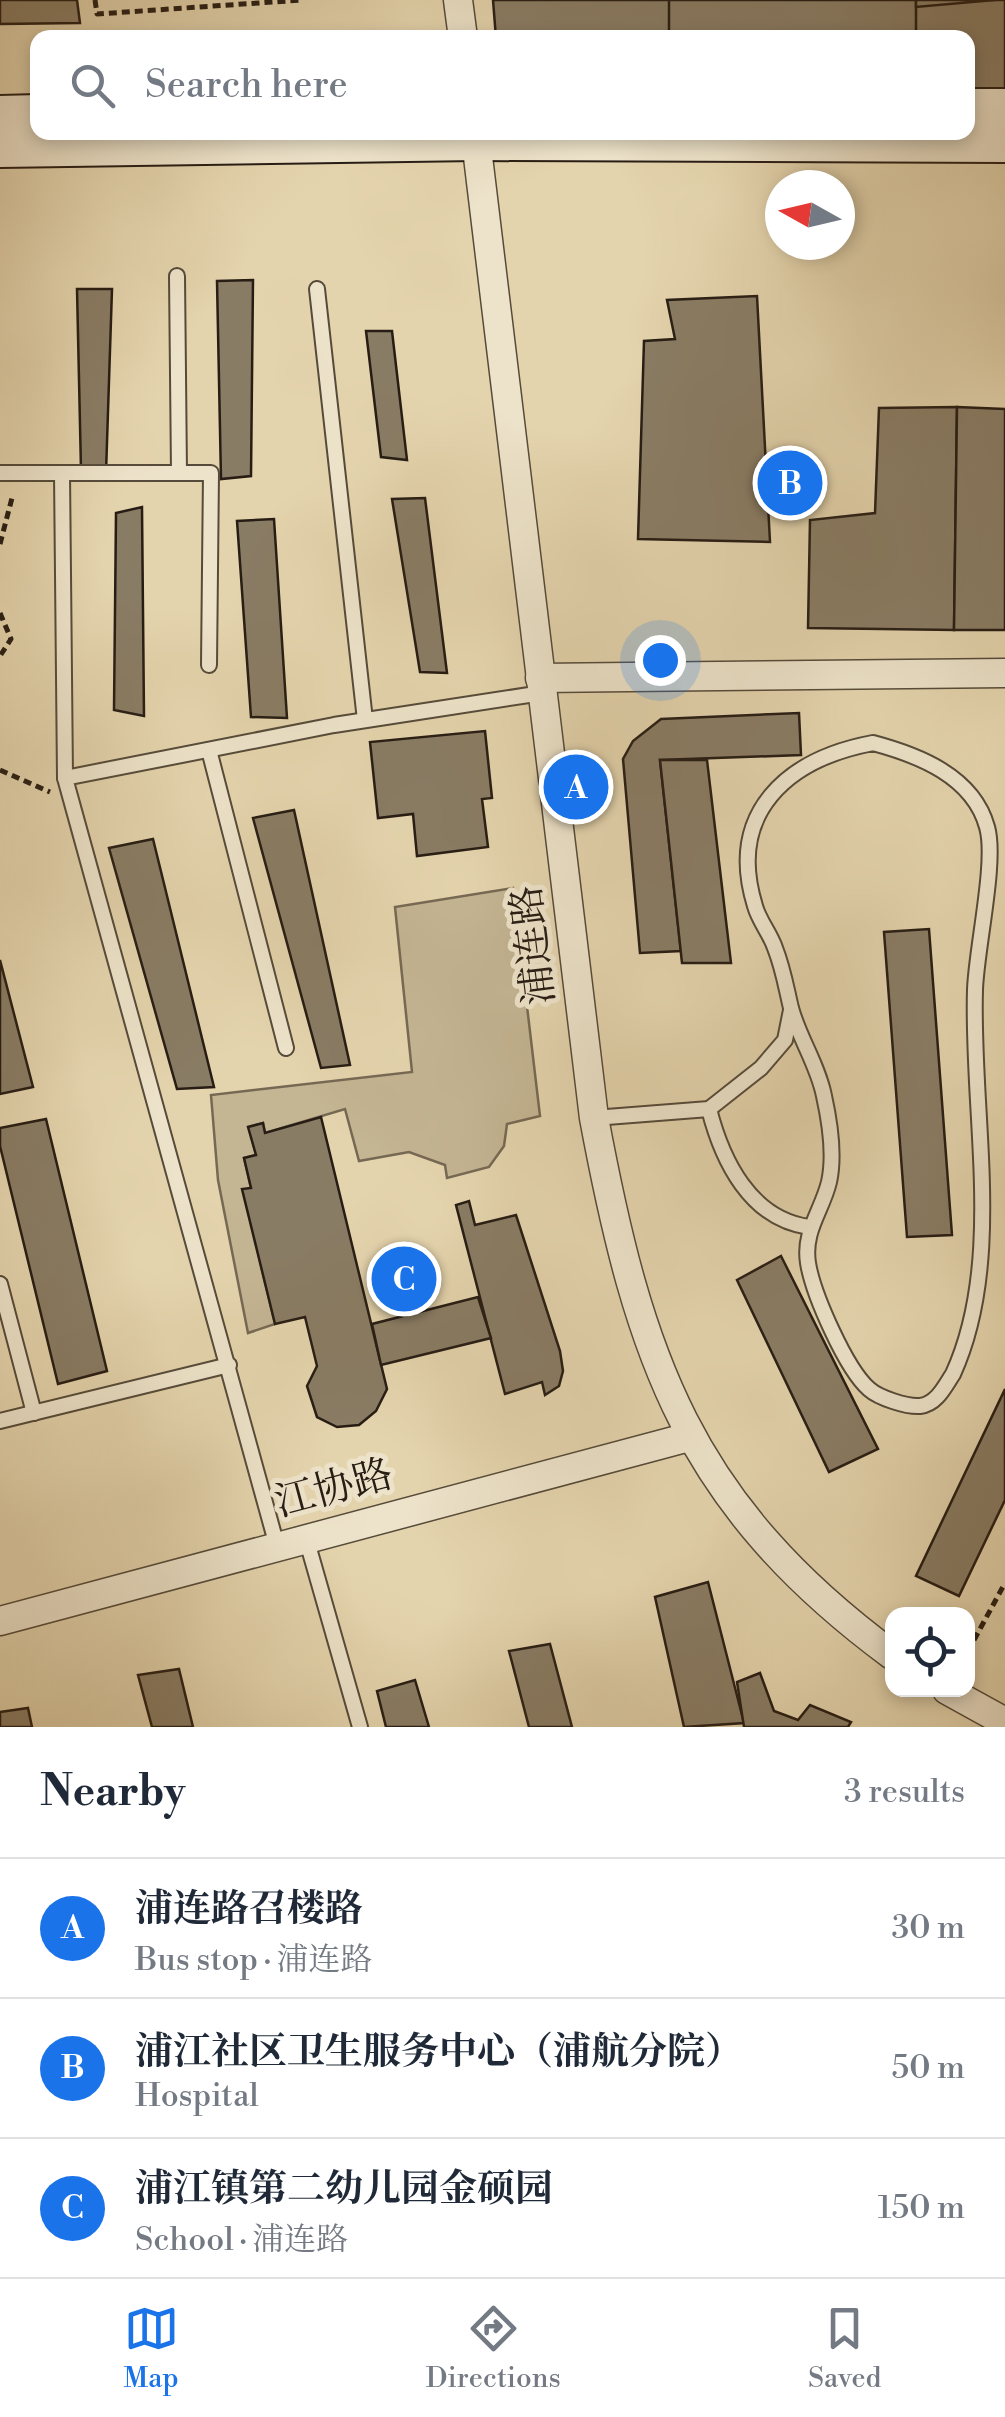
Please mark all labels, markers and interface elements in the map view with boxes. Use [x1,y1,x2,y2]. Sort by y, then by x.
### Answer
search box [30,30,975,140]
icon: search [65,58,120,113]
text: Search here [145,62,348,109]
north arrow [765,170,855,260]
pin: B [758,446,822,520]
your location [635,635,686,686]
pin: A [544,750,608,824]
street label: 浦连路 [502,882,566,1008]
pin: C [372,1242,436,1316]
street label: 江协路 [270,1449,398,1529]
map controls [885,1607,975,1697]
button: locate [885,1607,975,1697]
text: Nearby [40,1766,185,1819]
text: 3 results [844,1772,965,1812]
text: 浦连路召楼路 [135,1886,363,1933]
text: A [61,1908,84,1948]
text: 30 m [891,1908,965,1948]
text: Bus stop · 浦连路 [135,1940,373,1980]
text: 浦江社区卫生服务中心（浦航分院） [135,2029,743,2076]
text: B [60,2048,85,2088]
text: 50 m [892,2048,965,2088]
text: Hospital [135,2076,259,2116]
text: 浦江镇第二幼儿园金硕园 [135,2166,553,2213]
text: C [61,2188,84,2228]
text: 150 m [878,2188,965,2228]
text: School · 浦连路 [135,2220,348,2260]
tab: Map [124,2301,179,2396]
tab: Directions [426,2301,561,2396]
tab: Saved [808,2301,881,2396]

